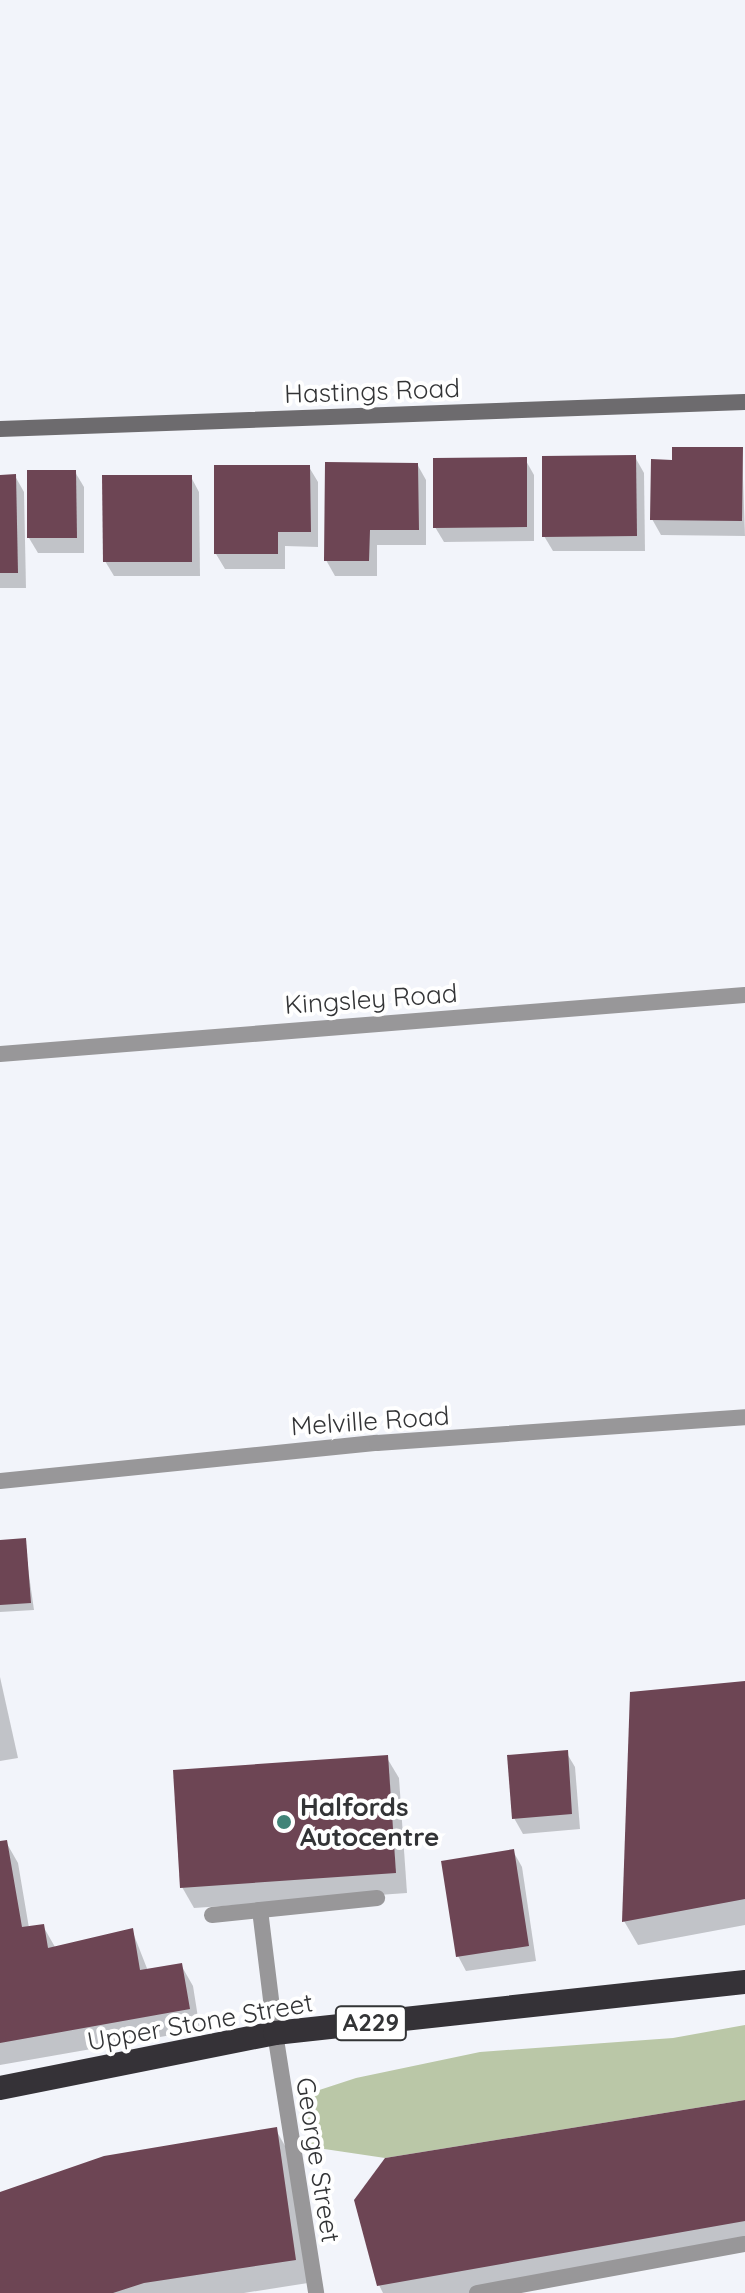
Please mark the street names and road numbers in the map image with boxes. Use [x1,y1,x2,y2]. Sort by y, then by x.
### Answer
street label: Hastings Road [284,372,460,410]
street label: Kingsley Road [284,977,458,1021]
street label: Melville Road [290,1400,450,1442]
street label: Upper Stone Street [85,1987,315,2057]
road number: A229 [333,2003,409,2043]
street label: George Street [290,2075,346,2245]

